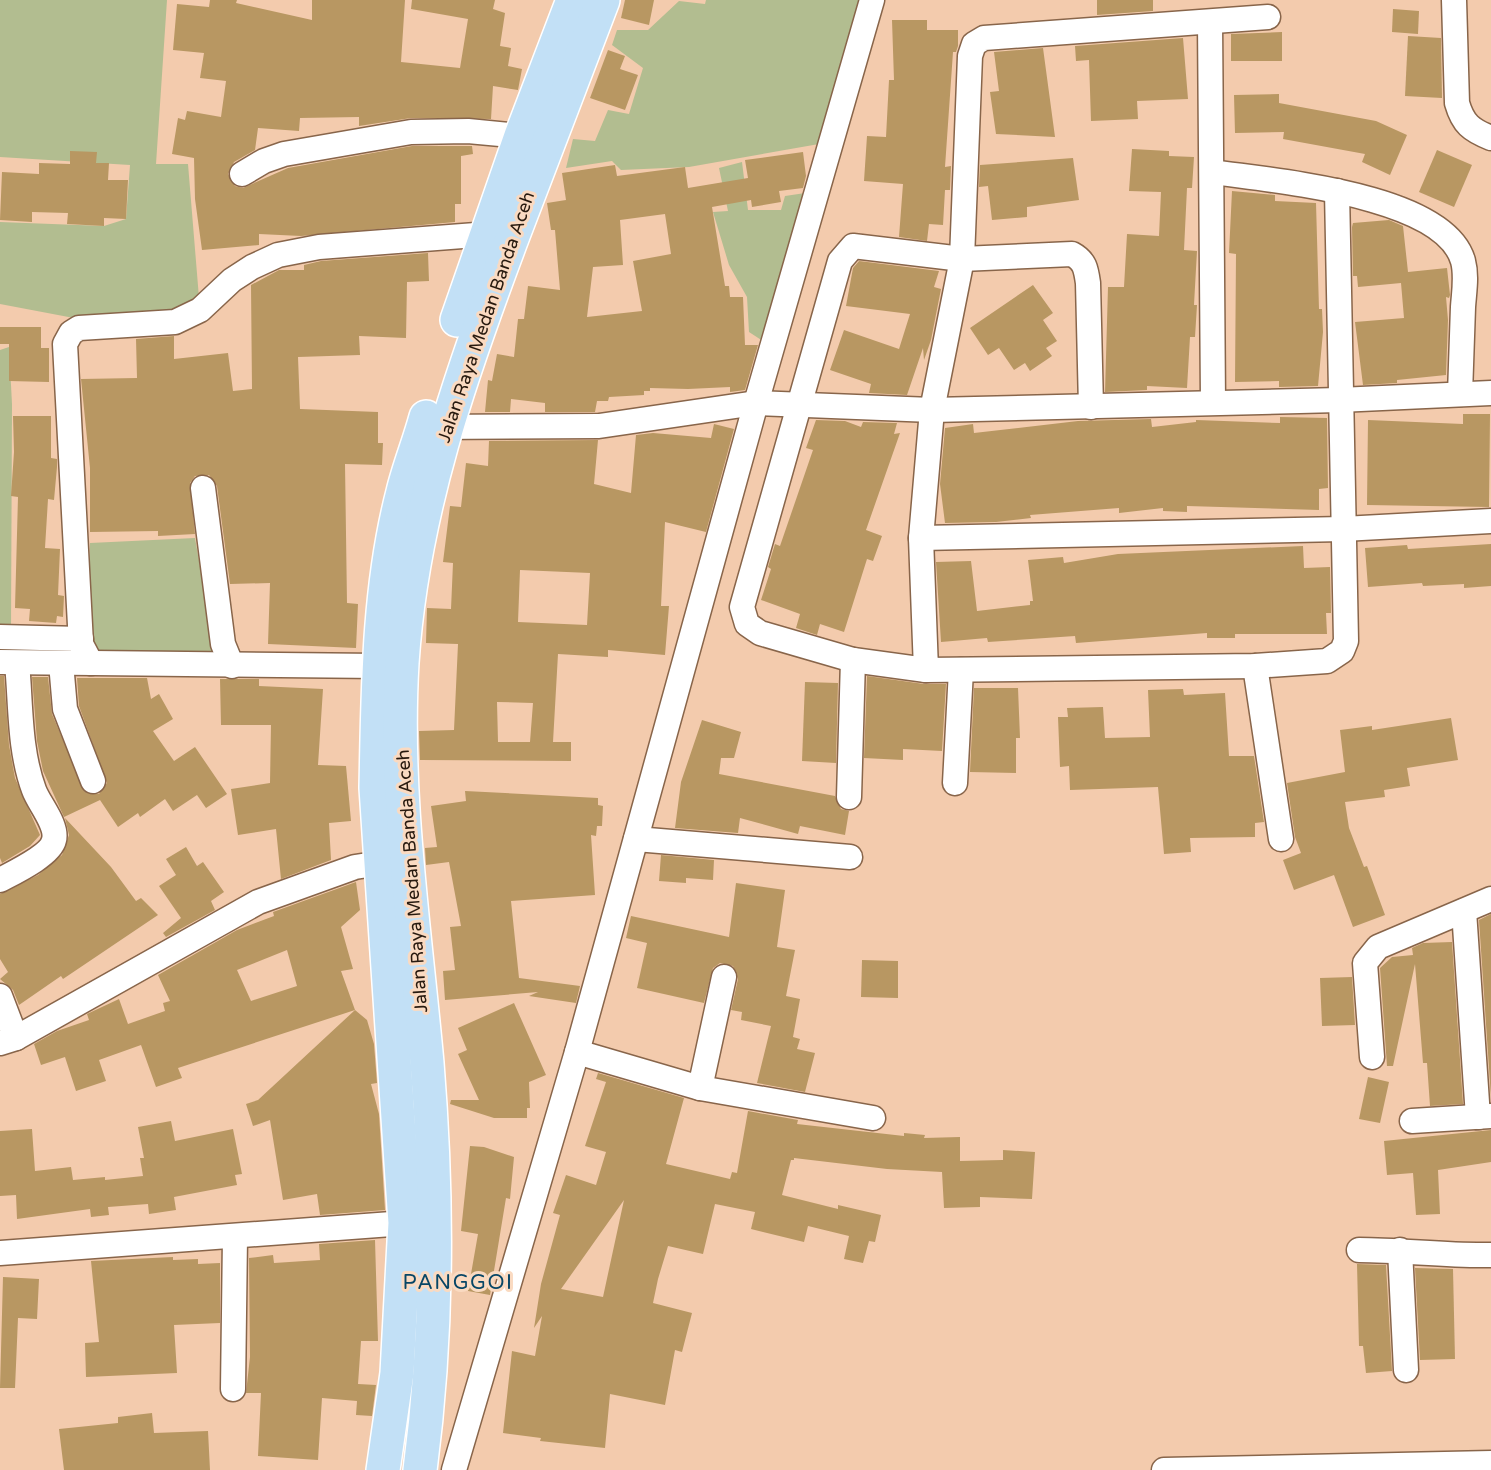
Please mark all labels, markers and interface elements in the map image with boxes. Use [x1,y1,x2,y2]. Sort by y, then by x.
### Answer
street label: Jalan Raya Medan Banda Aceh [433,189,539,445]
street label: Jalan Raya Medan Banda Aceh [392,749,432,1013]
district label: PANGGOI [402,1270,514,1295]

